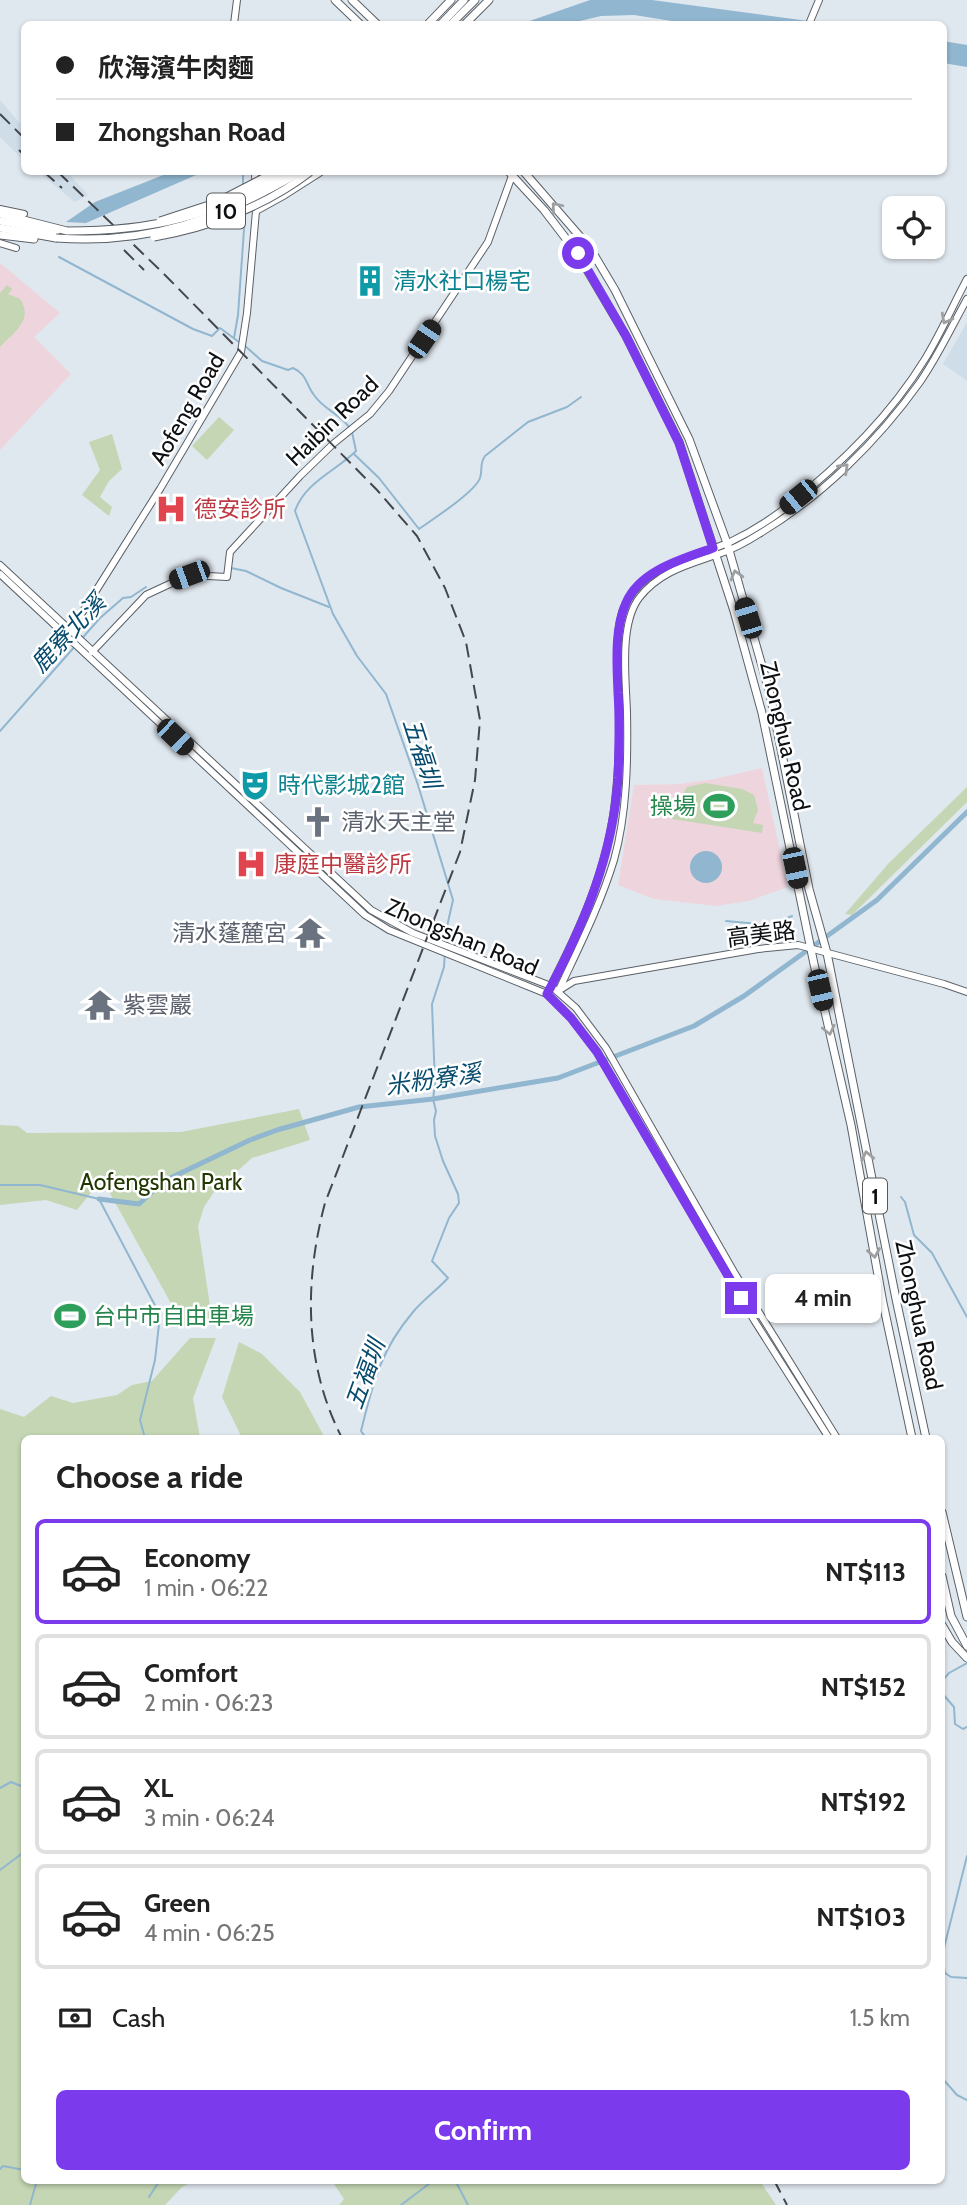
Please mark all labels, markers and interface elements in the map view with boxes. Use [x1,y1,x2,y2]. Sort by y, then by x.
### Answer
text: 欣海濱牛肉麵 [98,52,254,84]
text: Zhongshan Road [98,116,286,148]
road number: 10 [207,194,245,228]
map controls [882,196,945,259]
button: locate [882,196,945,259]
one-way arrow [552,202,564,215]
route start [562,237,594,269]
building icon: 清水社口楊宅 [353,264,387,298]
place label: 清水社口楊宅 [393,267,531,295]
one-way arrow [941,311,955,324]
car [404,316,445,362]
street label: Aofeng Road [144,348,230,470]
street label: Haibin Road [280,370,384,472]
one-way arrow [835,463,848,476]
car [776,476,821,518]
hospital icon: 德安診所 [154,492,188,526]
place label: 德安診所 [194,495,286,523]
car [166,558,213,592]
one-way arrow [730,569,744,581]
water label: 鹿寮北溪 [25,586,113,678]
car [732,595,765,641]
street label: Zhonghua Road [754,658,816,814]
water label: 五福圳 [397,714,448,795]
car [153,715,198,759]
theatre icon: 時代影城2館 [238,768,272,802]
place label: 時代影城2館 [278,771,405,799]
sports icon: 操場 [702,789,736,823]
place label: 操場 [650,792,696,820]
church icon: 清水天主堂 [301,805,335,839]
place label: 清水天主堂 [341,808,456,836]
car [781,845,810,891]
hospital icon: 康庭中醫診所 [234,847,268,881]
place label: 康庭中醫診所 [274,850,412,878]
street label: Zhongshan Road [382,892,542,982]
temple icon: 清水蓬麓宮 [293,916,327,950]
street label: 高美路 [725,916,797,952]
place label: 清水蓬麓宮 [172,919,287,947]
car [806,967,835,1013]
temple icon: 紫雲巖 [83,988,117,1022]
place label: 紫雲巖 [123,991,192,1019]
one-way arrow [821,1024,836,1036]
water label: 米粉寮溪 [383,1058,486,1100]
one-way arrow [860,1150,875,1162]
park label: Aofengshan Park [80,1168,243,1196]
road number: 1 [863,1178,887,1214]
street label: Zhonghua Road [889,1237,949,1393]
one-way arrow [866,1247,881,1259]
callout: 4 min [766,1274,881,1322]
route end [725,1282,757,1314]
text: 4 min [794,1284,852,1312]
sports icon: 台中市自由車場 [53,1299,87,1333]
place label: 台中市自由車場 [93,1302,254,1330]
water label: 五福圳 [339,1332,392,1413]
text: Choose a ride [56,1457,243,1496]
icon: car [60,1540,123,1603]
text: Economy [144,1542,250,1574]
text: NT$113 [825,1556,906,1588]
text: 1 min · 06:22 [144,1574,268,1602]
icon: car [60,1655,123,1718]
text: Comfort [144,1657,238,1689]
text: NT$152 [821,1671,906,1703]
text: 2 min · 06:23 [144,1689,273,1717]
icon: car [60,1770,123,1833]
text: XL [144,1772,173,1804]
text: NT$192 [820,1786,906,1818]
text: 3 min · 06:24 [144,1804,275,1832]
icon: car [60,1885,123,1948]
text: Green [144,1887,211,1919]
text: NT$103 [816,1901,906,1933]
text: 4 min · 06:25 [144,1919,275,1947]
icon: cash [56,1999,94,2037]
text: Cash [112,2002,165,2034]
text: 1.5 km [850,2004,910,2032]
button: Confirm [56,2090,910,2170]

